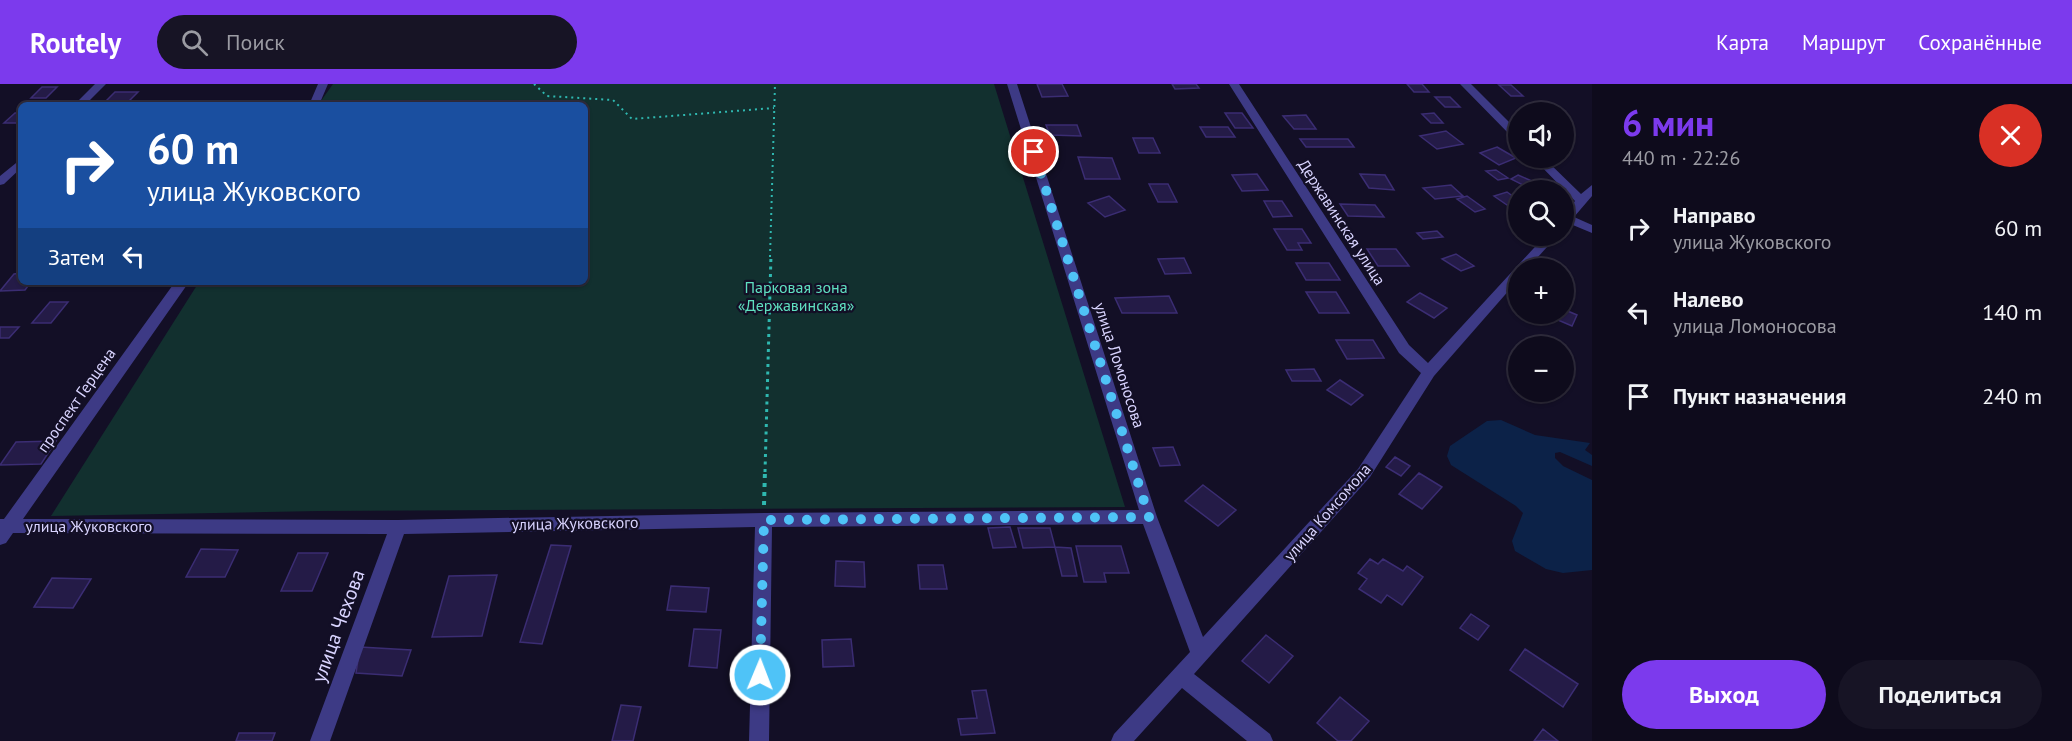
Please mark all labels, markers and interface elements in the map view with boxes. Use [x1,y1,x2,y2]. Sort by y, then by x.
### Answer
search box [157,15,577,69]
text: Routely [30,24,121,61]
icon: search [178,26,211,59]
text: Поиск [226,28,285,56]
text: Карта [1716,29,1769,56]
text: Маршрут [1802,29,1885,56]
text: Сохранённые [1918,29,2042,56]
text: 6 мин [1622,99,1714,146]
map controls [1508,102,1574,402]
button: sound [1508,102,1574,168]
button: close [1979,104,2042,167]
text: 60 m [147,121,239,176]
icon: right [48,126,126,204]
pin [1008,126,1059,177]
icon: arrive [1017,135,1050,168]
text: 440 m · 22:26 [1622,145,1740,171]
street label: Державинская улица [1294,155,1390,289]
text: улица Жуковского [147,174,361,208]
button: search [1508,180,1574,246]
text: Направо [1673,201,1756,229]
icon: right [1622,212,1655,245]
text: 60 m [1994,214,2042,242]
text: улица Жуковского [1673,229,1832,255]
icon: left [117,240,150,273]
text: Затем [48,243,105,271]
button: + [1508,258,1574,324]
park label: Парковая зона «Державинская» [738,277,855,315]
text: Налево [1673,285,1744,313]
icon: left [1622,296,1655,329]
text: 140 m [1982,298,2042,326]
street label: улица Ломоносова [1090,300,1150,430]
text: улица Ломоносова [1673,313,1837,339]
button: − [1508,336,1574,402]
street label: проспект Герцена [33,344,119,456]
icon: arrive [1622,380,1655,413]
text: Пункт назначения [1673,382,1846,410]
text: 240 m [1982,382,2042,410]
street label: улица Комсомола [1279,459,1375,565]
street label: улица Жуковского [511,512,639,534]
street label: улица Жуковского [26,516,152,536]
street label: улица Чехова [306,566,370,686]
position arrow [728,643,792,707]
button: Выход [1622,660,1826,729]
button: Поделиться [1838,660,2042,729]

